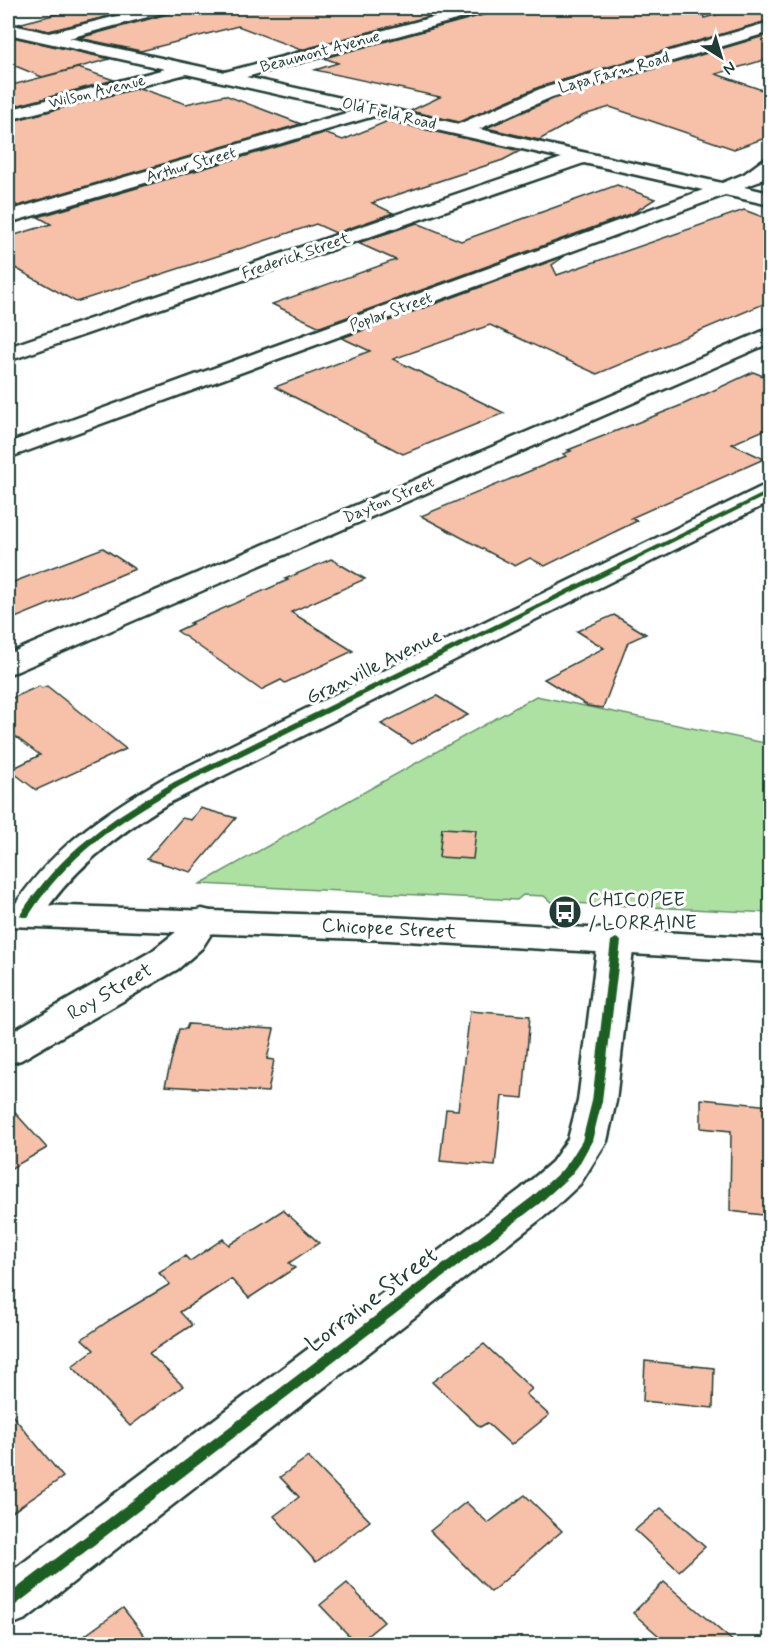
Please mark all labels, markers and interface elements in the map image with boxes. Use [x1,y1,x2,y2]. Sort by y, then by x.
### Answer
street label: Beaumont Avenue [258,26,382,78]
north arrow [691,27,751,87]
street label: Lapa Farm Road [556,47,672,99]
text: N [719,56,740,79]
street label: Wilson Avenue [46,70,148,114]
street label: Old Field Road [340,93,438,135]
street label: Arthur Street [144,142,238,188]
street label: Frederick Street [239,228,353,284]
street label: Poplar Street [347,287,435,337]
street label: Dayton Street [341,471,437,529]
street label: Granville Avenue [302,622,446,712]
place label: CHICOPEE / LORRAINE [588,887,697,937]
bus stop icon: CHICOPEE / LORRAINE [547,894,583,930]
street label: Chicopee Street [321,912,457,946]
street label: Roy Street [63,957,157,1027]
street label: Lorraine Street [300,1240,444,1360]

